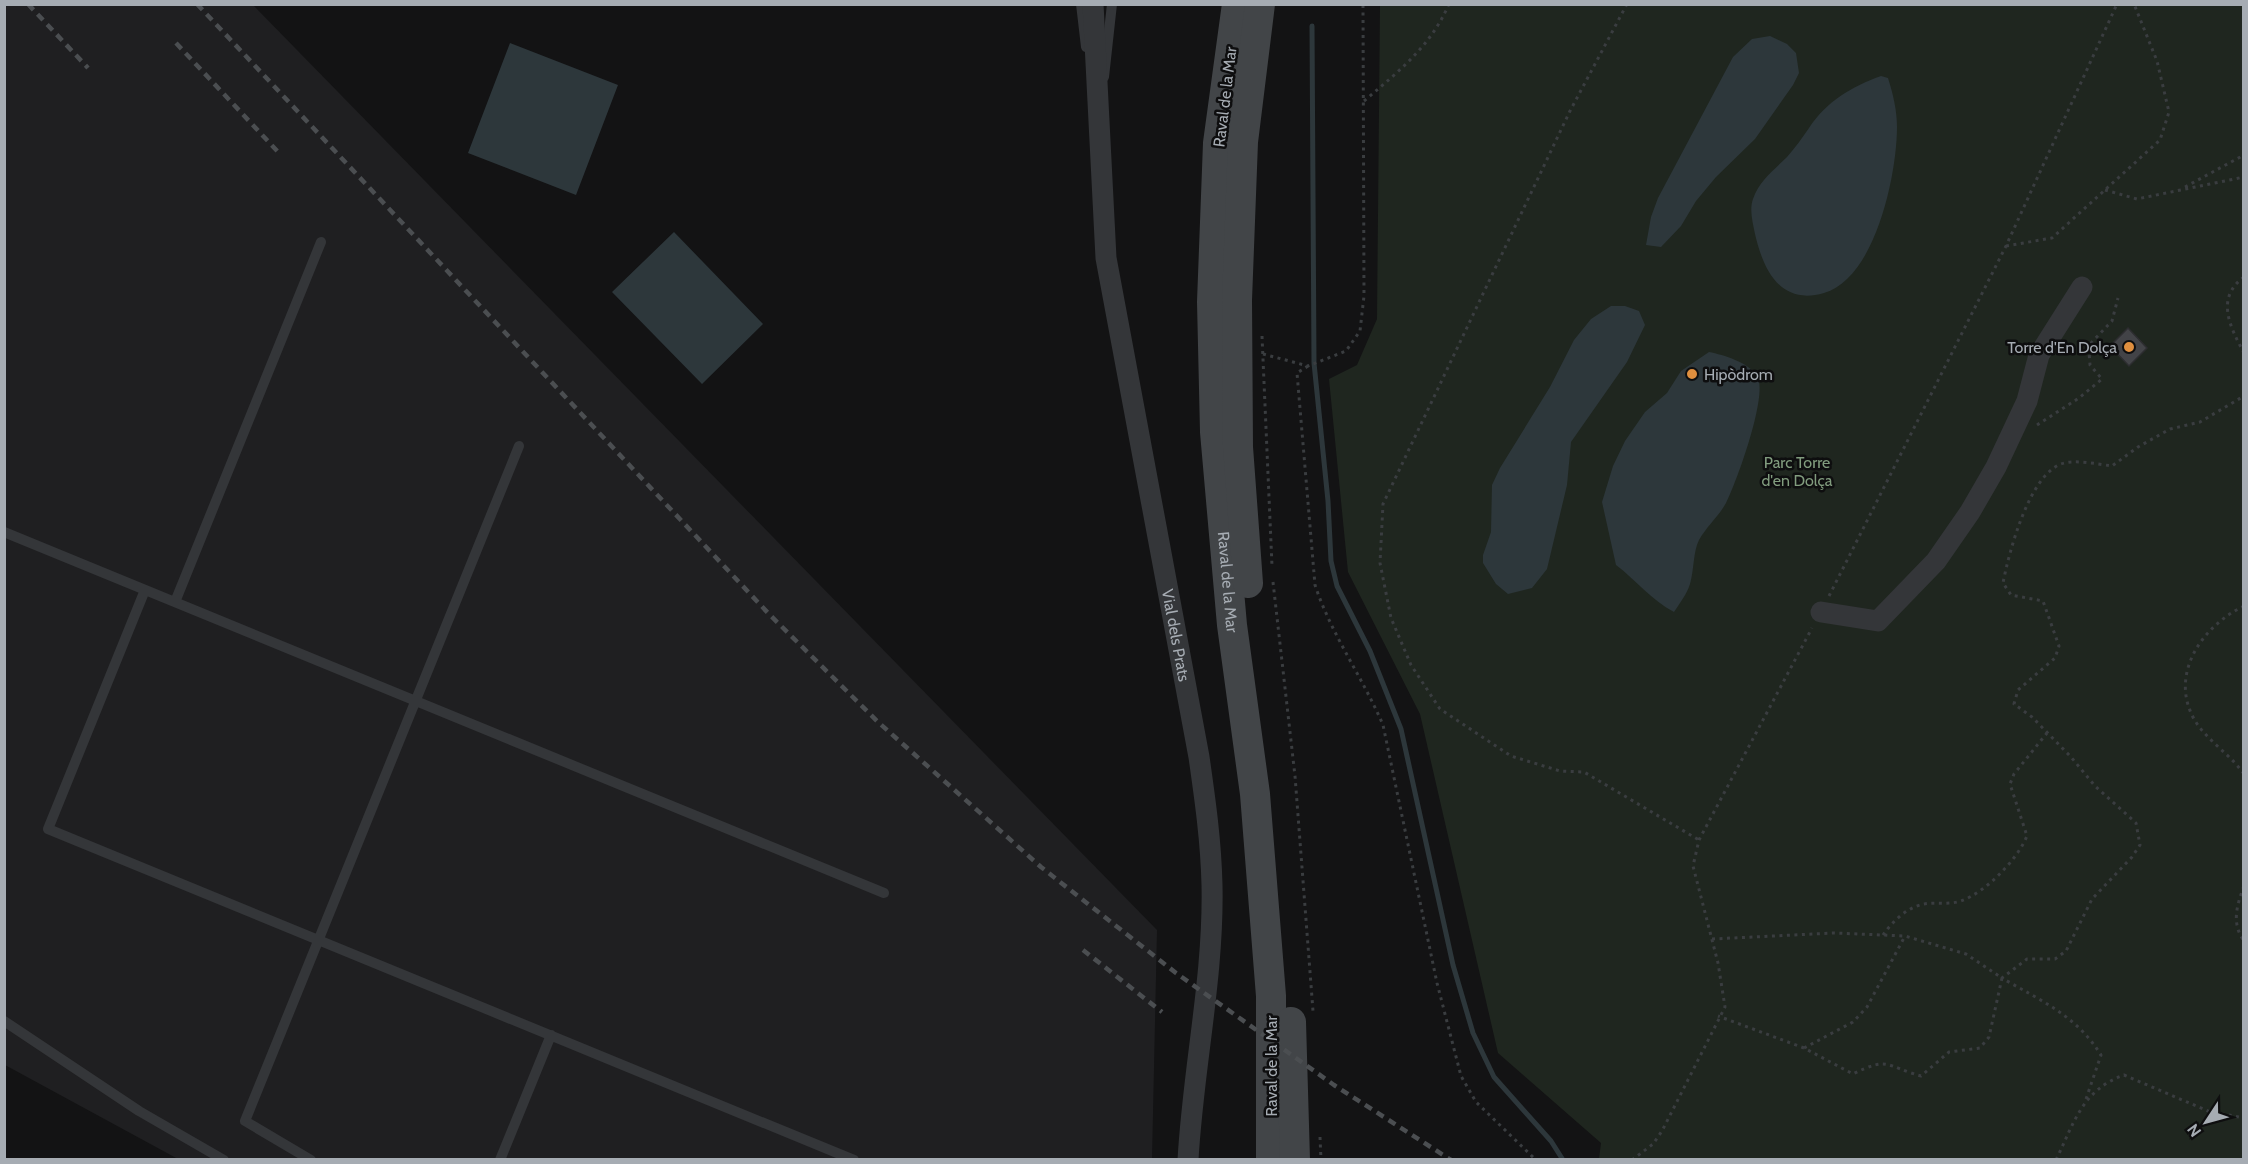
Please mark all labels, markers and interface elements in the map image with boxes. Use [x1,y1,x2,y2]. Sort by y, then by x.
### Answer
street label: Raval de la Mar [1209,45,1241,148]
place label: Torre d'En Dolça [2007,338,2117,357]
marker: Torre d'En Dolça [2122,340,2136,354]
place label: Hipòdrom [1704,365,1773,384]
marker: Hipòdrom [1685,367,1699,381]
park label: Parc Torre d'en Dolça [1761,453,1833,490]
street label: Raval de la Mar [1214,531,1243,635]
street label: Vial dels Prats [1158,587,1194,683]
street label: Raval de la Mar [1262,1014,1281,1117]
north arrow [2176,1092,2236,1152]
text: N [2183,1120,2205,1141]

